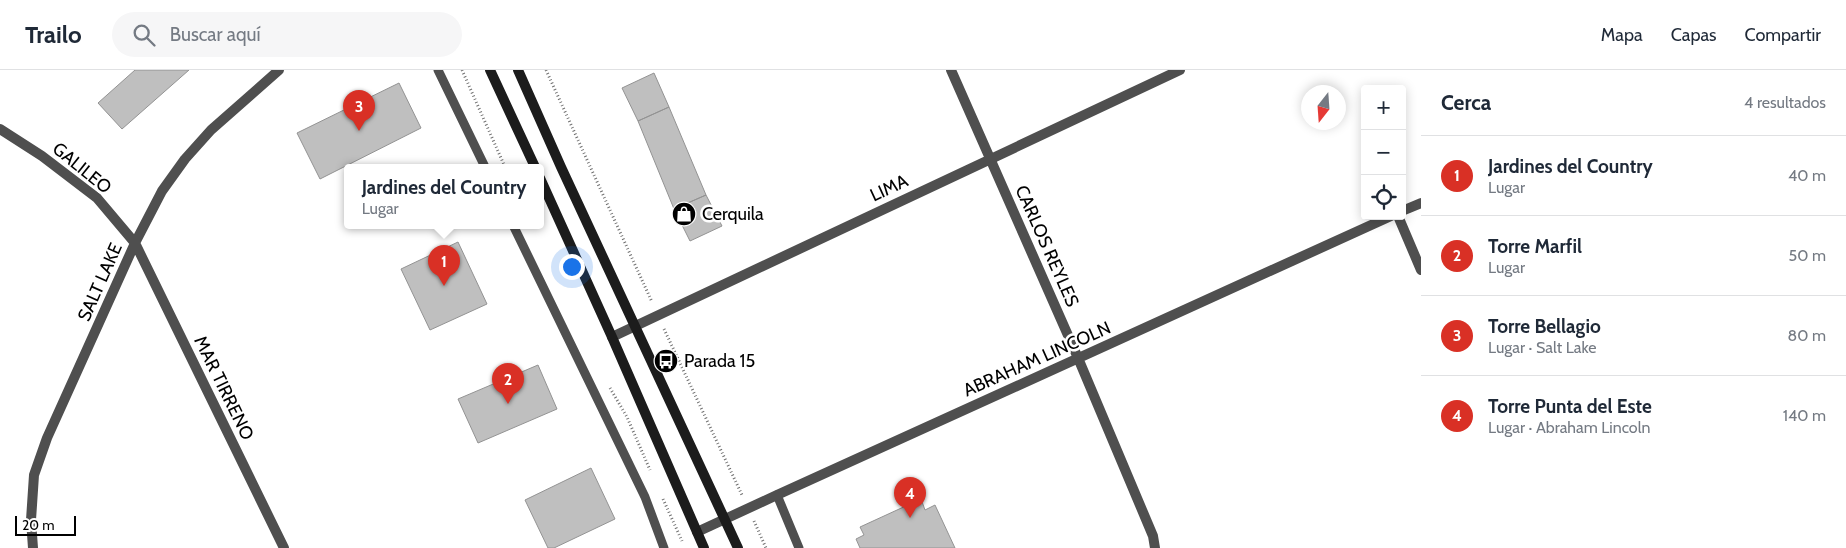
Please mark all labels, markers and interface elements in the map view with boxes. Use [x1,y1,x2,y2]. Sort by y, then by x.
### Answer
search box [112,12,462,57]
text: Trailo [25,20,82,49]
icon: search [130,21,158,49]
text: Buscar aquí [170,23,260,46]
text: Mapa [1601,24,1643,46]
text: Capas [1671,24,1717,46]
text: Compartir [1745,24,1821,46]
north arrow [1301,85,1346,130]
map controls [1361,85,1406,220]
button: + [1361,85,1406,130]
pin: 3 [343,90,375,131]
text: Cerca [1441,90,1491,115]
text: 4 resultados [1744,93,1826,112]
button: − [1361,130,1406,175]
street label: GALILEO [48,138,116,198]
text: Jardines del Country [1488,155,1653,178]
popup [344,164,544,229]
text: 1 [1454,166,1460,185]
text: 40 m [1788,166,1826,185]
street label: LIMA [867,170,911,206]
button: locate [1361,175,1406,220]
text: Jardines del Country [362,176,526,199]
text: Lugar [1488,178,1525,197]
street label: CARLOS REYLES [1010,182,1084,310]
text: Lugar [362,199,399,218]
shop icon: Cerquila [671,201,697,227]
place label: Cerquila [702,203,764,225]
text: Torre Marfil [1488,235,1582,258]
street label: SALT LAKE [73,239,127,325]
pin: 1 [428,245,460,286]
text: 2 [1453,246,1461,265]
text: 50 m [1789,246,1826,265]
your location [559,254,585,280]
text: Lugar [1488,258,1525,277]
text: Torre Bellagio [1488,315,1601,338]
street label: ABRAHAM LINCOLN [960,317,1114,401]
text: 3 [1453,326,1461,345]
text: 80 m [1788,326,1826,345]
street label: MAR TIRRENO [189,332,259,444]
text: Lugar · Salt Lake [1488,338,1596,357]
bus stop icon: Parada 15 [653,348,679,374]
place label: Parada 15 [684,350,755,372]
pin: 2 [492,363,524,404]
text: Torre Punta del Este [1488,395,1652,418]
text: 4 [1452,406,1462,425]
text: 140 m [1783,406,1826,425]
text: Lugar · Abraham Lincoln [1488,418,1650,437]
pin: 4 [894,477,926,518]
scale bar [15,513,76,536]
text: 20 m [22,516,55,534]

